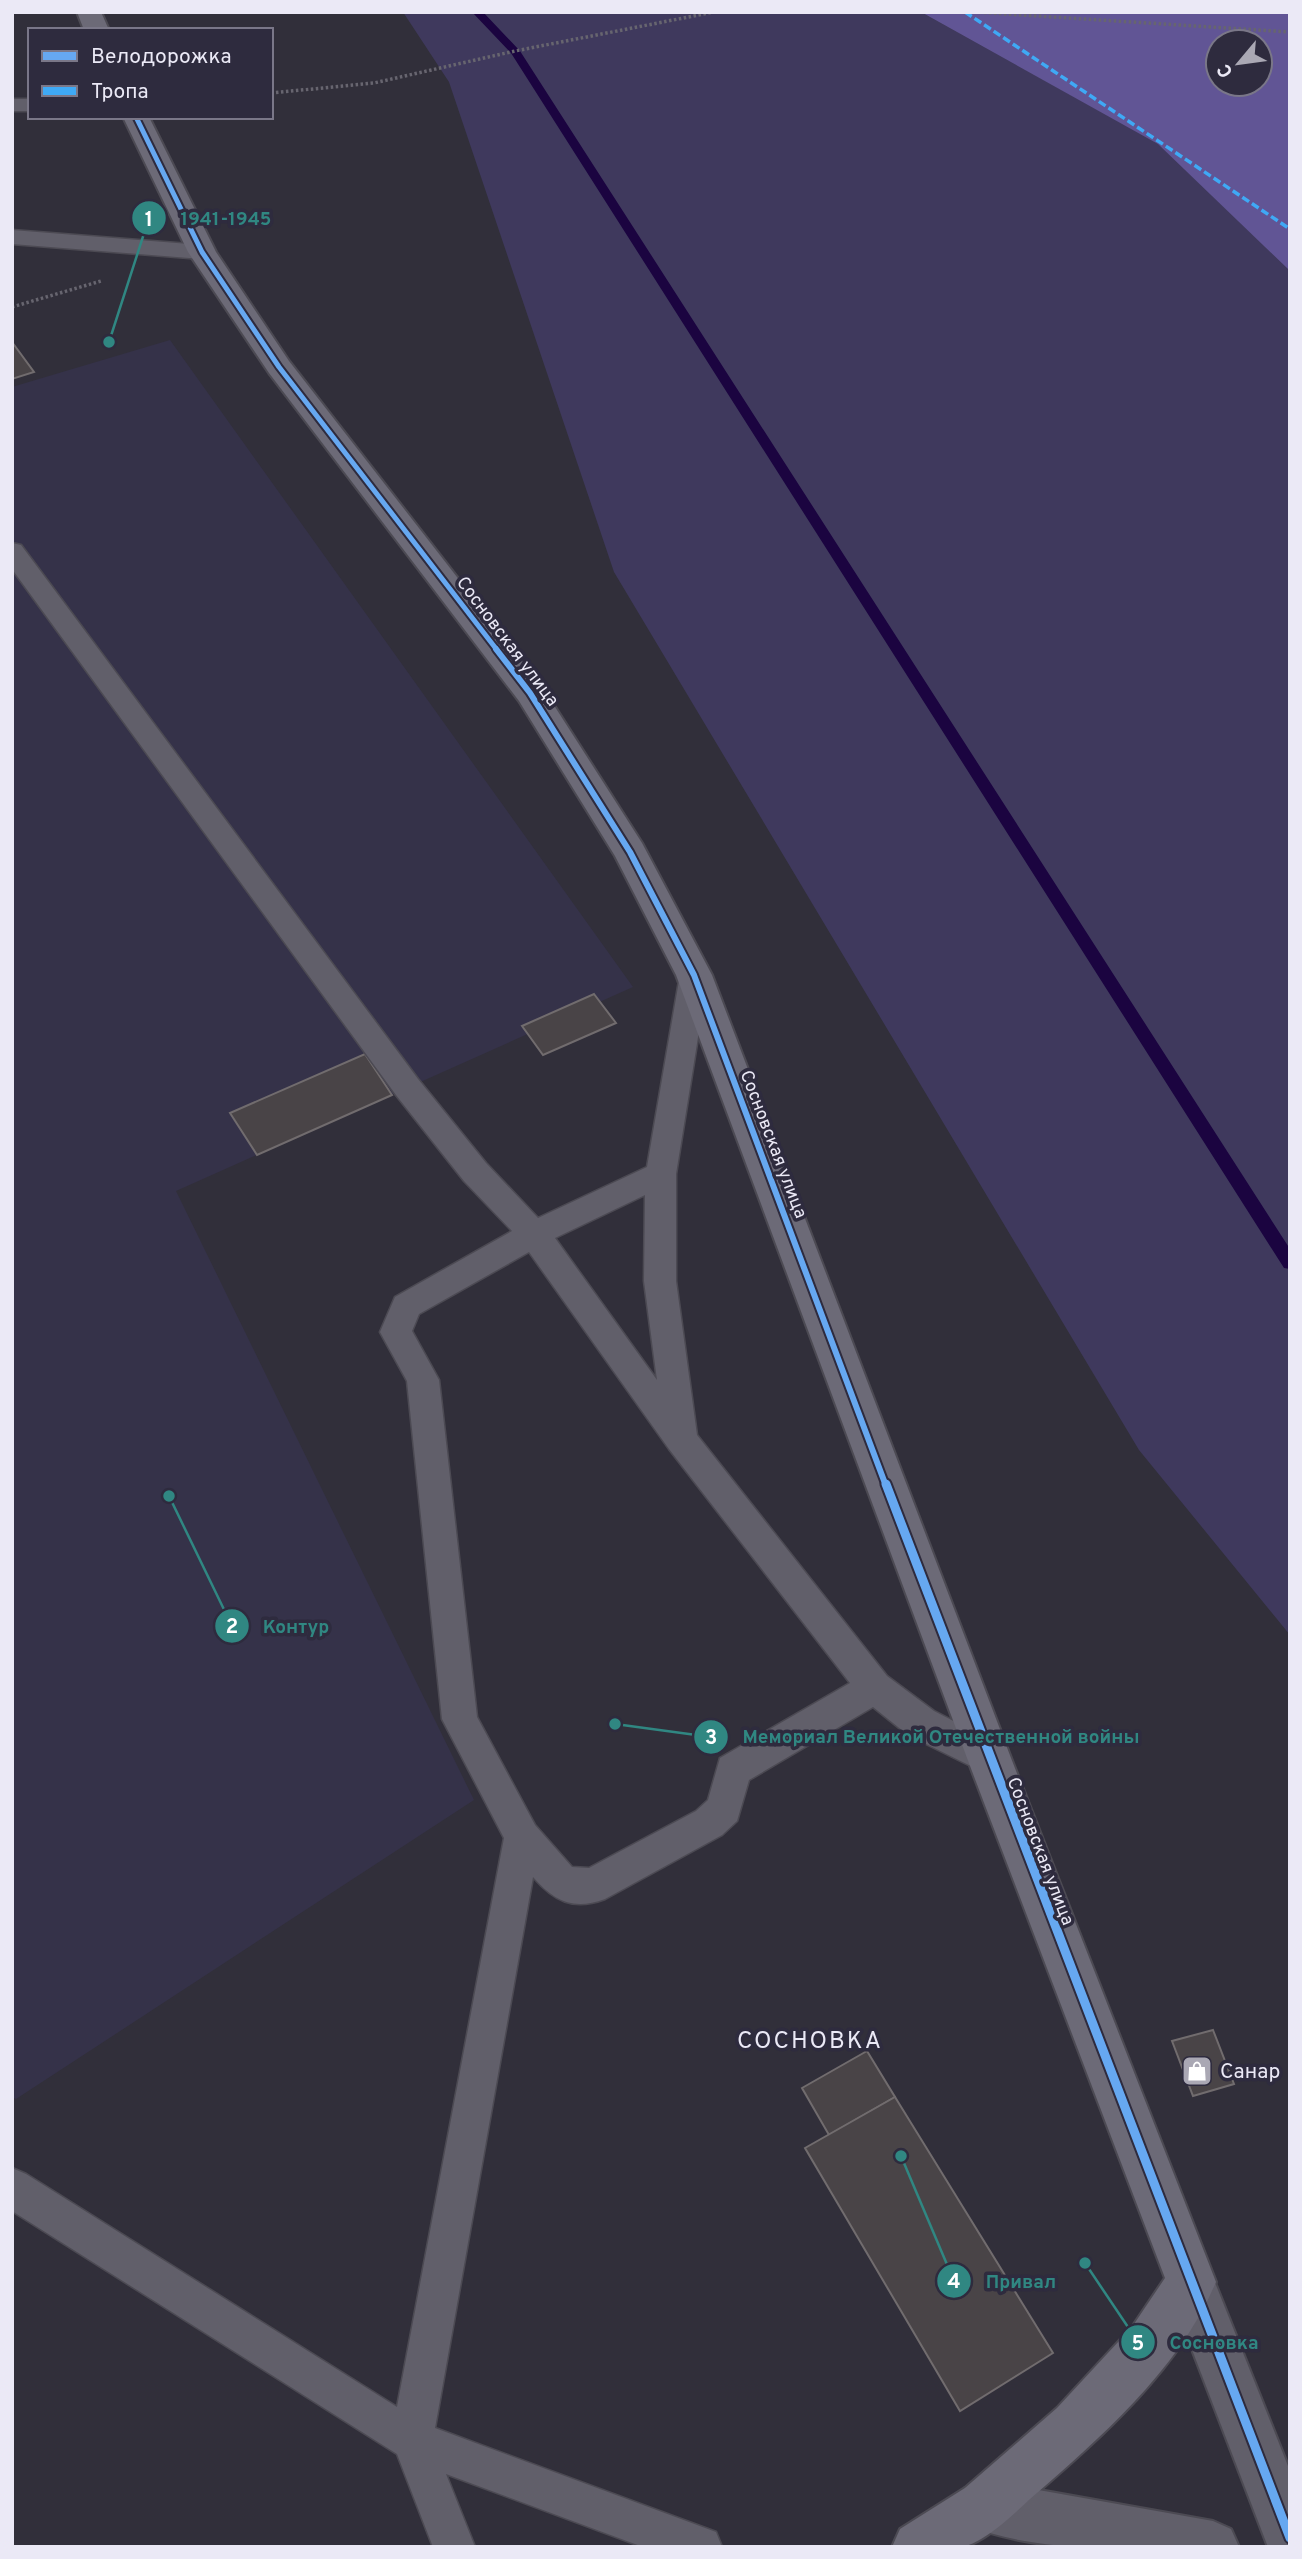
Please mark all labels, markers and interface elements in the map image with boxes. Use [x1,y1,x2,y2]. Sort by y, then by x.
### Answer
legend [28,28,273,119]
north arrow [1204,28,1274,98]
text: Велодорожка [91,44,231,71]
text: С [1212,59,1239,81]
text: Тропа [91,79,149,106]
callout: 1941-1945 [131,198,285,238]
text: 1 [145,207,153,234]
text: 1941-1945 [181,208,271,232]
street label: Сосновская улица [450,572,563,711]
street label: Сосновская улица [734,1067,811,1222]
callout: Контур [214,1606,344,1646]
text: 2 [226,1614,238,1641]
text: Контур [263,1616,329,1640]
callout: Мемориал Великой Отечественной войны [693,1717,1153,1757]
text: 3 [705,1725,717,1752]
text: Мемориал Великой Отечественной войны [742,1726,1140,1750]
street label: Сосновская улица [1001,1774,1078,1929]
district label: СОСНОВКА [737,2027,883,2057]
shop icon: Санар [1180,2054,1214,2088]
place label: Санар [1220,2059,1280,2086]
callout: Привал [937,2261,1070,2301]
text: 4 [947,2269,961,2296]
text: Привал [986,2271,1056,2295]
callout: Сосновка [1120,2322,1272,2362]
text: 5 [1132,2331,1144,2358]
text: Сосновка [1169,2332,1259,2356]

